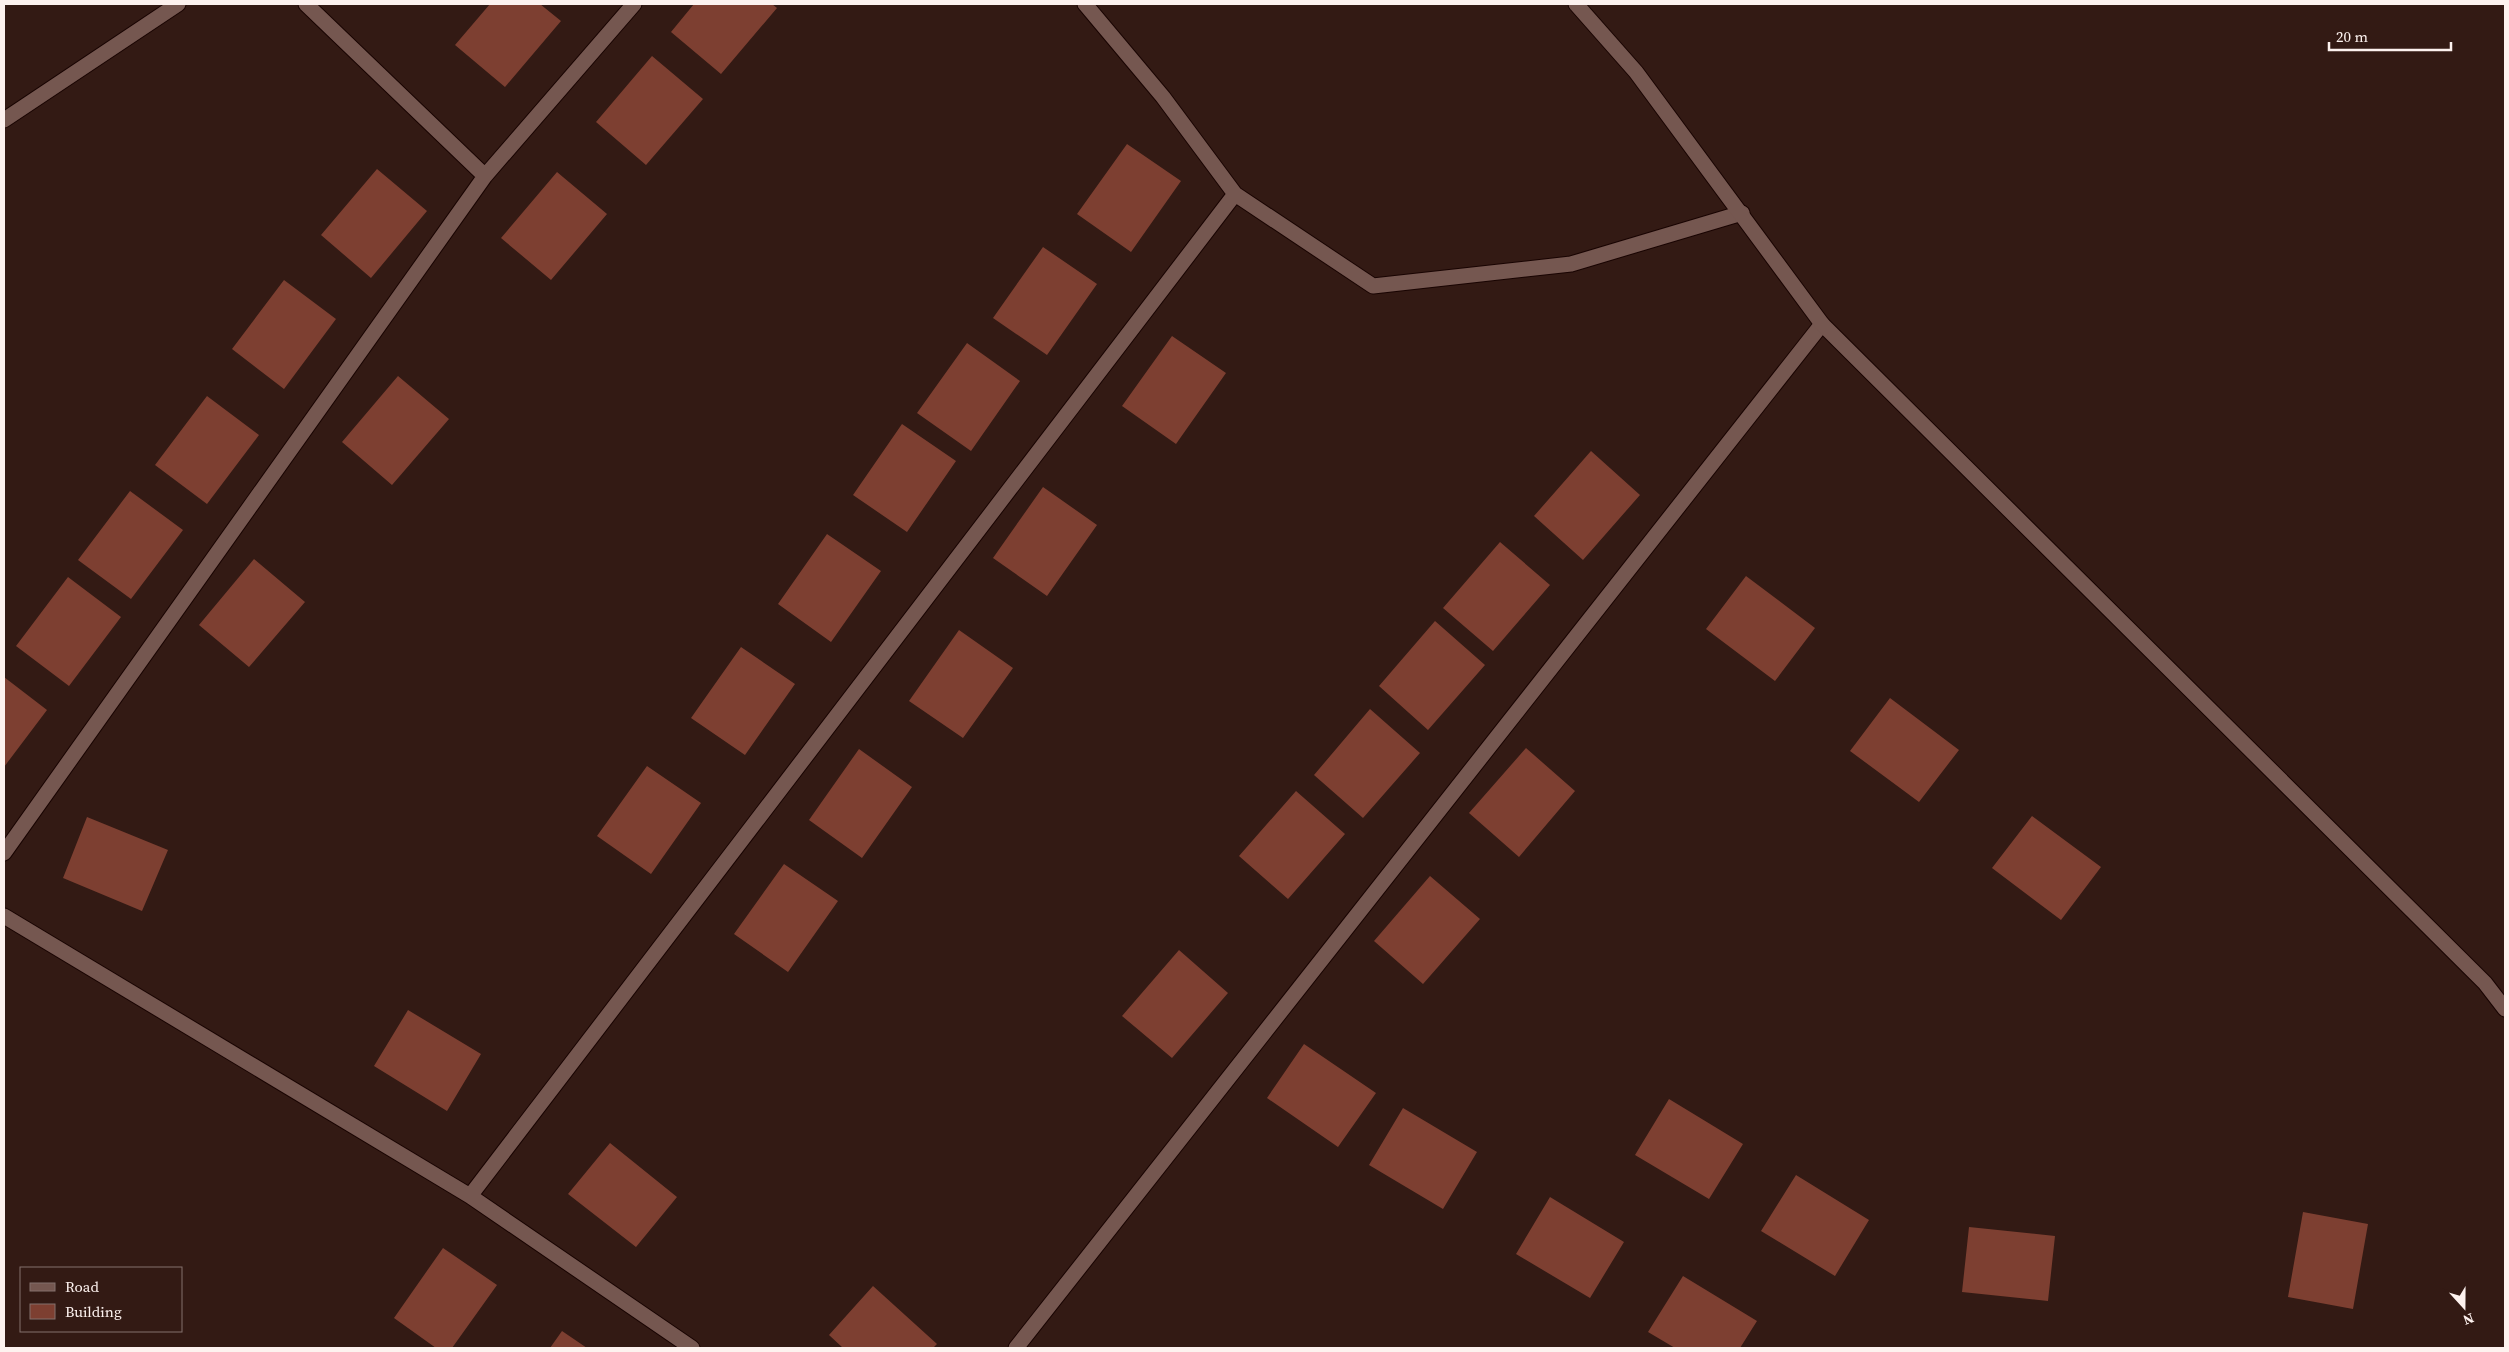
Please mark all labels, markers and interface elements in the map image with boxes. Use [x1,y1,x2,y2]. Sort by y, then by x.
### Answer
scale bar [2329,20,2452,52]
text: 20 m [2336,26,2368,47]
legend [20,1267,182,1332]
text: Road [65,1276,99,1297]
north arrow [2439,1282,2489,1332]
text: Building [65,1301,122,1322]
text: N [2460,1308,2477,1330]

